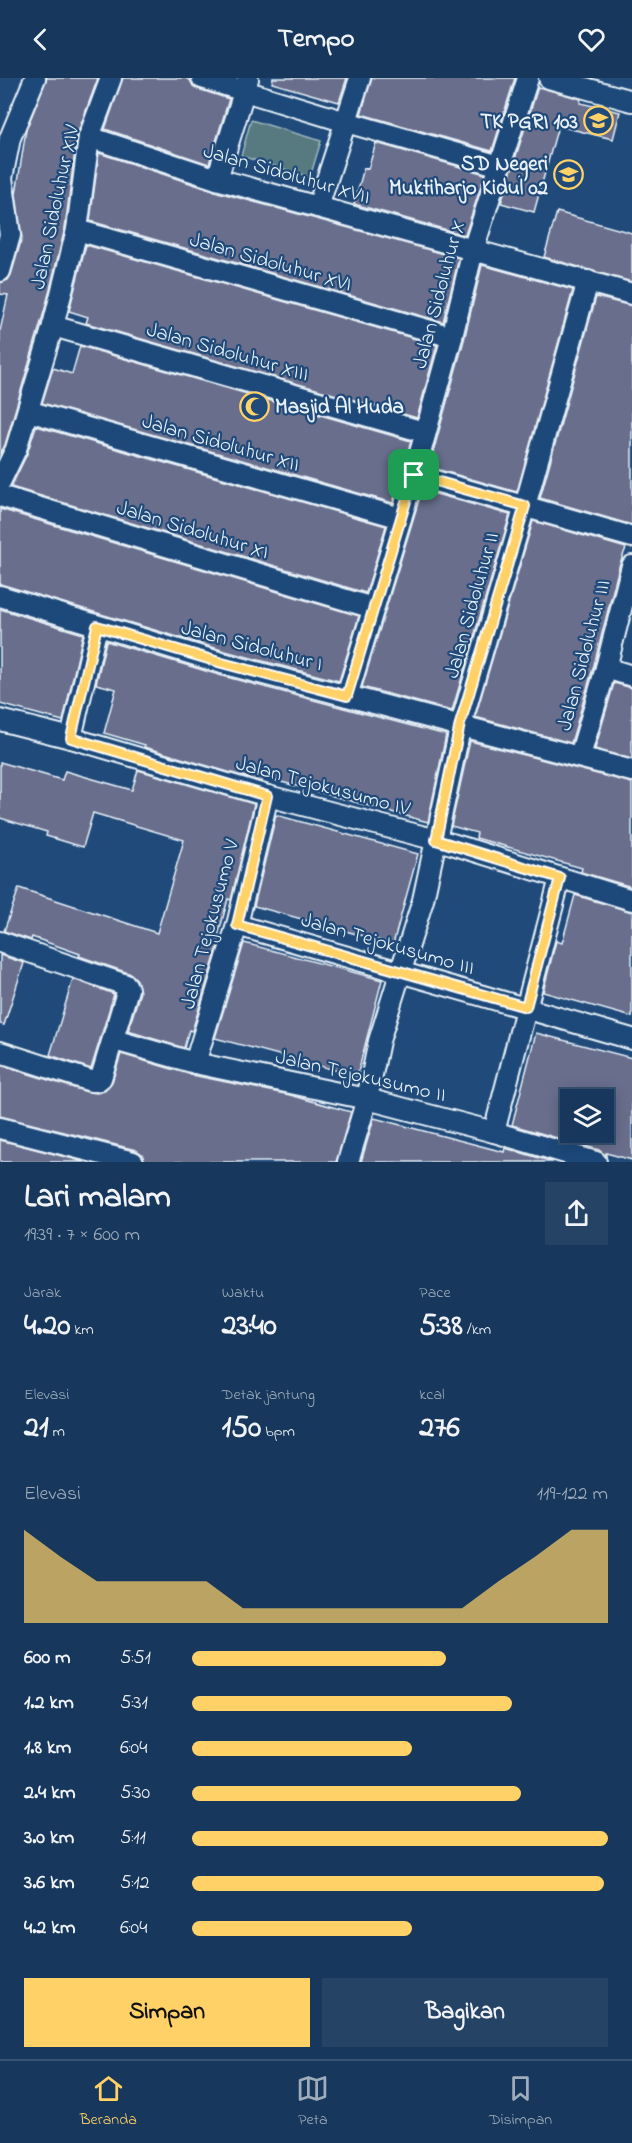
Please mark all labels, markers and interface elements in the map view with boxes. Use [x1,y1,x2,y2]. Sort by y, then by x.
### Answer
text: Tempo [277,20,355,59]
icon: back [24,23,57,56]
icon: heart [575,23,608,56]
school or university icon: TK PGRI 103 [583,105,615,137]
place label: TK PGRI 103 [480,108,578,138]
street label: Jalan Sidoluhur XIV [24,122,88,292]
street label: Jalan Sidoluhur XVII [199,137,373,213]
place label: SD Negeri Muktiharjo Kidul 02 [389,150,549,204]
school or university icon: SD Negeri Muktiharjo Kidul 02 [553,159,585,191]
street label: Jalan Sidoluhur X [406,217,474,372]
street label: Jalan Sidoluhur XVI [186,225,355,300]
street label: Jalan Sidoluhur XIII [143,315,312,390]
mosque icon: Masjid Al Huda [238,390,270,422]
place label: Masjid Al Huda [275,393,404,423]
street label: Jalan Sidoluhur XII [138,407,303,481]
pin [388,449,439,500]
icon: arrive [397,458,430,491]
street label: Jalan Sidoluhur XI [113,494,272,568]
street label: Jalan Sidoluhur II [438,529,508,682]
street label: Jalan Sidoluhur III [550,577,620,734]
street label: Jalan Sidoluhur I [177,614,326,680]
street label: Jalan Tejokusumo IV [232,749,413,825]
street label: Jalan Tejokusumo V [174,836,248,1012]
street label: Jalan Tejokusumo III [297,906,478,984]
street label: Jalan Tejokusumo II [272,1043,449,1111]
map controls [560,1089,614,1143]
button: layers [560,1089,614,1143]
text: Lari malam [24,1174,171,1222]
button: share [545,1182,608,1245]
text: 19:39 · 7 × 600 m [24,1221,140,1250]
text: Jarak [24,1281,61,1305]
text: Waktu [222,1281,264,1305]
text: Pace [419,1281,451,1305]
text: 4.20 [24,1305,70,1349]
text: 23:40 [222,1305,277,1349]
text: 5:38 [419,1305,463,1349]
text: km [70,1318,94,1342]
text: /km [463,1318,491,1342]
text: Elevasi [24,1383,69,1407]
text: Detak jantung [222,1383,315,1407]
text: kcal [419,1383,445,1407]
text: 21 [24,1407,48,1451]
text: 150 [222,1407,261,1451]
text: 276 [419,1407,460,1451]
text: m [48,1420,65,1444]
text: bpm [261,1420,295,1444]
text: Elevasi [24,1480,81,1509]
text: 119–122 m [537,1480,608,1509]
text: 600 m [24,1644,71,1673]
text: 5:51 [120,1644,151,1673]
text: 1.2 km [24,1689,74,1718]
text: 5:31 [120,1689,148,1718]
text: 1.8 km [24,1734,71,1763]
text: 6:04 [120,1734,147,1763]
text: 2.4 km [24,1779,76,1808]
text: 5:30 [120,1779,150,1808]
text: 3.0 km [24,1824,74,1853]
text: 5:11 [120,1824,146,1853]
text: 3.6 km [24,1869,74,1898]
text: 5:12 [120,1869,149,1898]
text: 4.2 km [24,1914,76,1943]
text: 6:04 [120,1914,147,1943]
button: Simpan [24,1978,310,2047]
button: Bagikan [322,1978,608,2047]
tab: Beranda [80,2072,137,2132]
tab: Peta [296,2072,329,2132]
tab: Disimpan [489,2072,552,2132]

